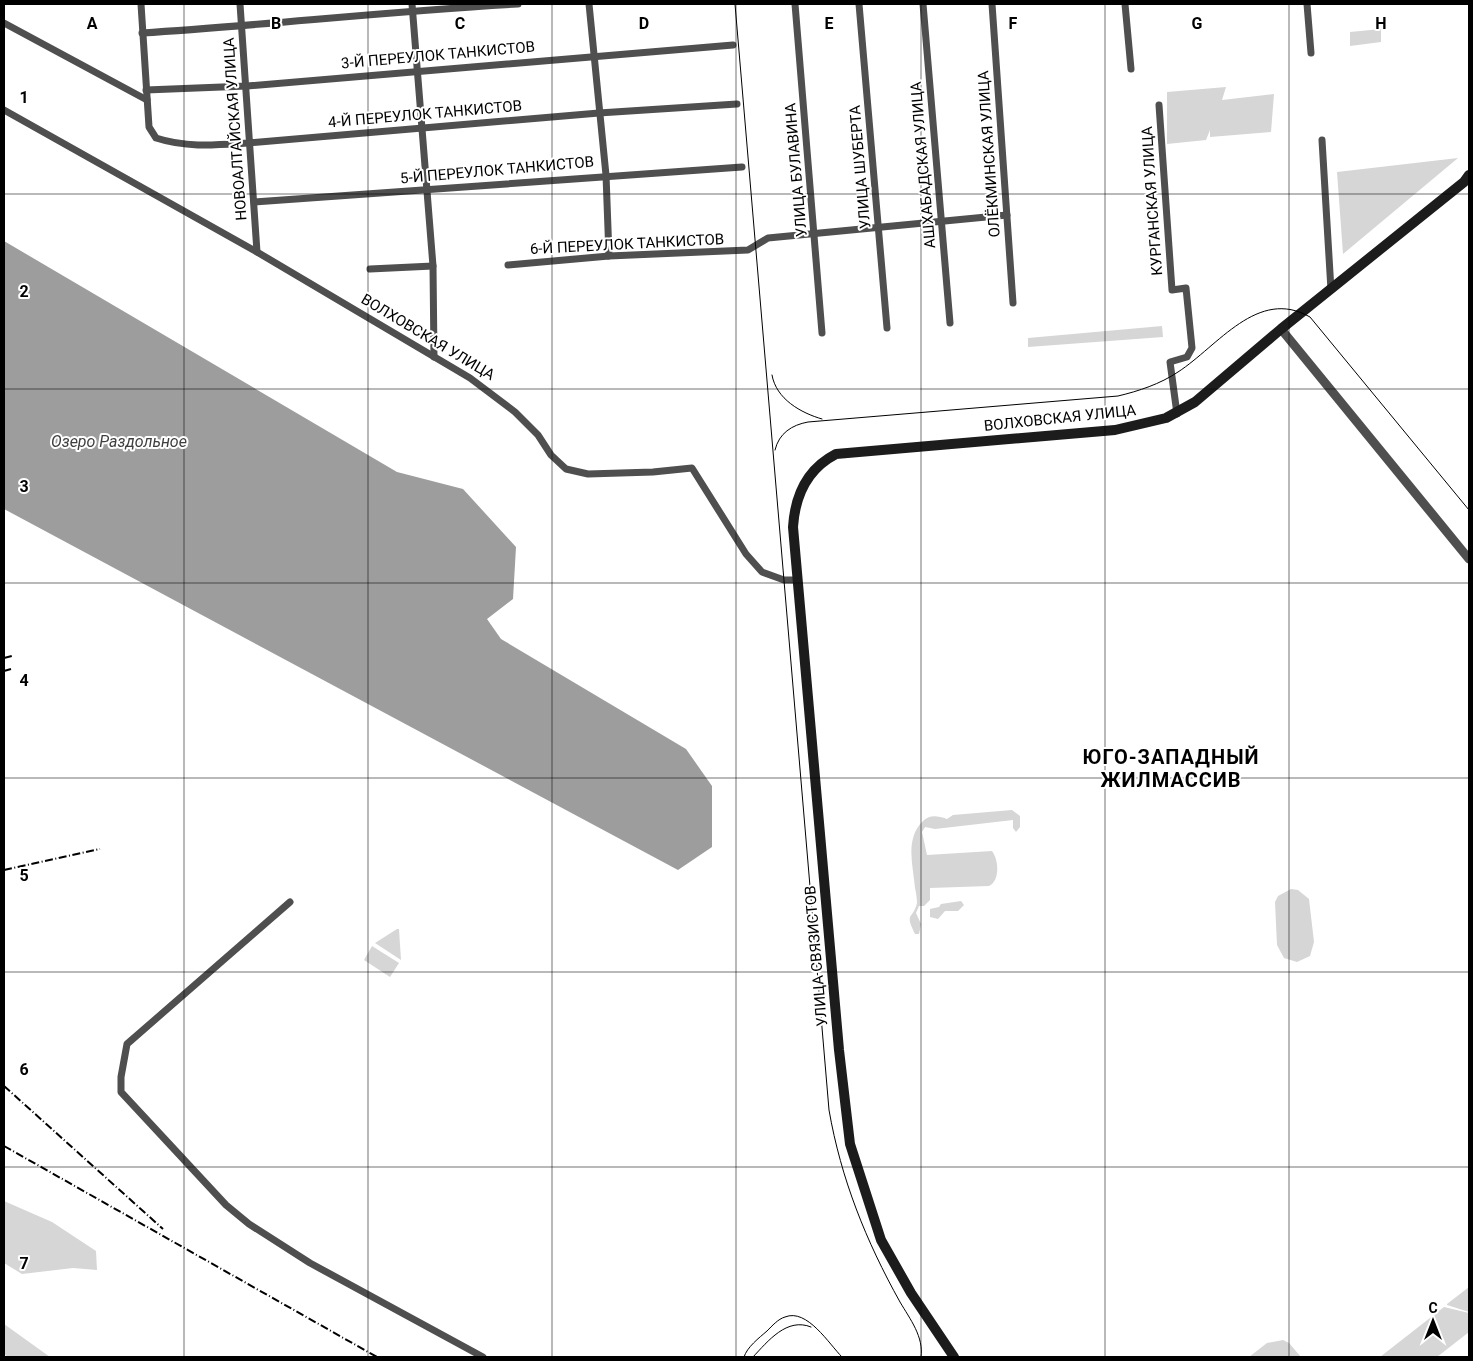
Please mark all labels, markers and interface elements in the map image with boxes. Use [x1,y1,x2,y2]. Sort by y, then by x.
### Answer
text: A [87,14,98,33]
text: B [271,14,281,33]
text: C [455,14,465,33]
text: D [639,14,649,33]
text: E [825,14,834,33]
text: F [1009,14,1018,33]
text: G [1192,14,1203,33]
text: H [1375,14,1387,33]
street label: НОВОАЛТАЙСКАЯ УЛИЦА [220,37,250,221]
street label: 3-Й ПЕРЕУЛОК ТАНКИСТОВ [340,38,536,72]
street label: ОЛЁКМИНСКАЯ УЛИЦА [974,70,1004,238]
street label: АШХАБАДСКАЯ УЛИЦА [907,81,939,249]
text: 1 [19,88,29,107]
street label: 4-Й ПЕРЕУЛОК ТАНКИСТОВ [327,97,523,131]
street label: УЛИЦА БУЛАВИНА [781,102,811,238]
street label: УЛИЦА ШУБЕРТА [846,104,874,230]
street label: КУРГАНСКАЯ УЛИЦА [1138,126,1166,276]
street label: 5-Й ПЕРЕУЛОК ТАНКИСТОВ [399,153,595,187]
street label: 6-Й ПЕРЕУЛОК ТАНКИСТОВ [529,230,725,258]
text: 2 [19,282,29,301]
street label: ВОЛХОВСКАЯ УЛИЦА [358,290,498,384]
street label: ВОЛХОВСКАЯ УЛИЦА [983,401,1137,435]
water label: Озеро Раздольное [51,432,187,451]
text: 3 [19,477,29,496]
text: 4 [19,671,29,690]
district label: ЮГО-ЗАПАДНЫЙ ЖИЛМАССИВ [1082,745,1260,792]
text: 5 [19,866,29,885]
street label: УЛИЦА СВЯЗИСТОВ [801,885,831,1027]
text: 6 [19,1060,29,1079]
text: 7 [19,1254,29,1273]
north arrow [1408,1296,1458,1346]
text: С [1428,1300,1438,1316]

